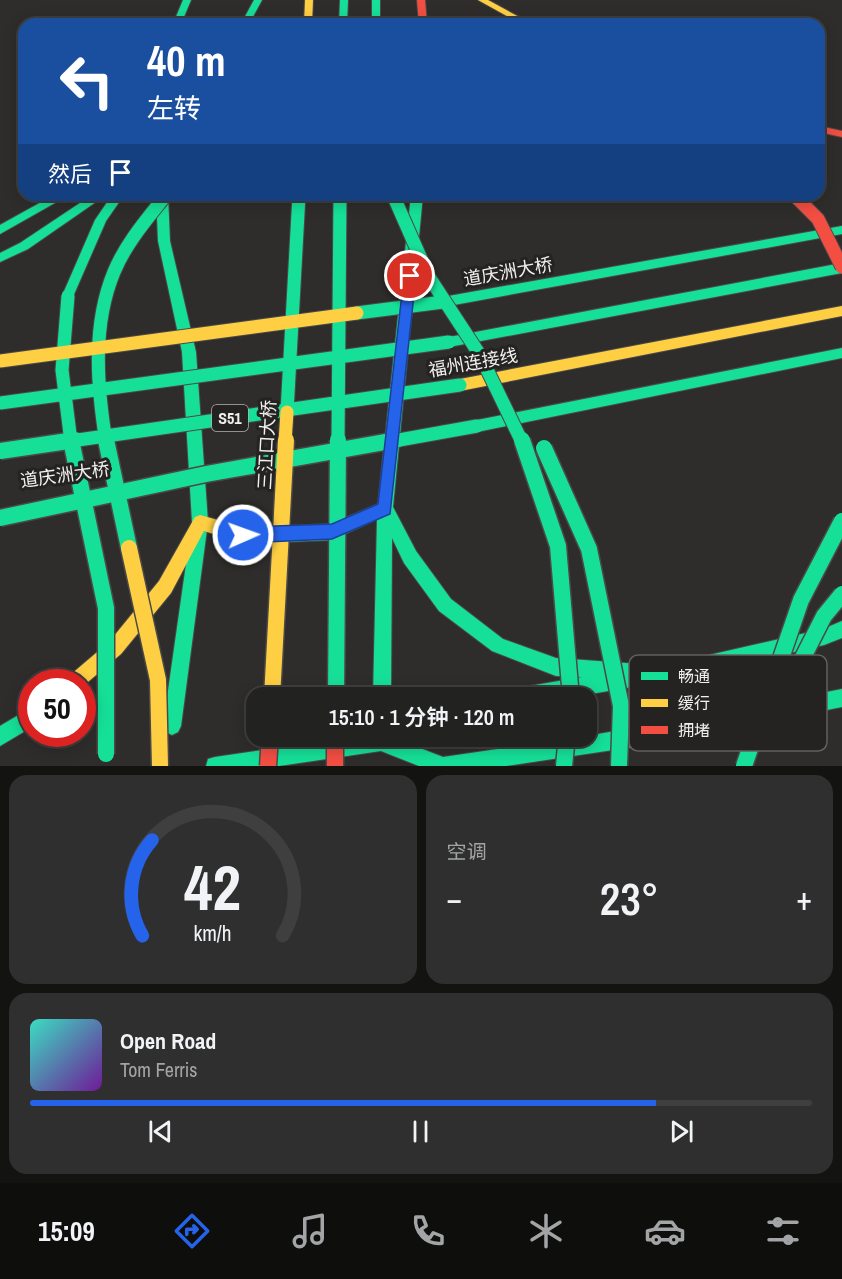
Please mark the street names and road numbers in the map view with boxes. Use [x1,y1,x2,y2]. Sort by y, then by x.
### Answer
street label: 道庆洲大桥 [461,251,554,292]
street label: 福州连接线 [426,342,519,383]
street label: 三江口大桥 [252,399,281,491]
road number: S51 [212,405,248,431]
street label: 道庆洲大桥 [19,456,111,493]

